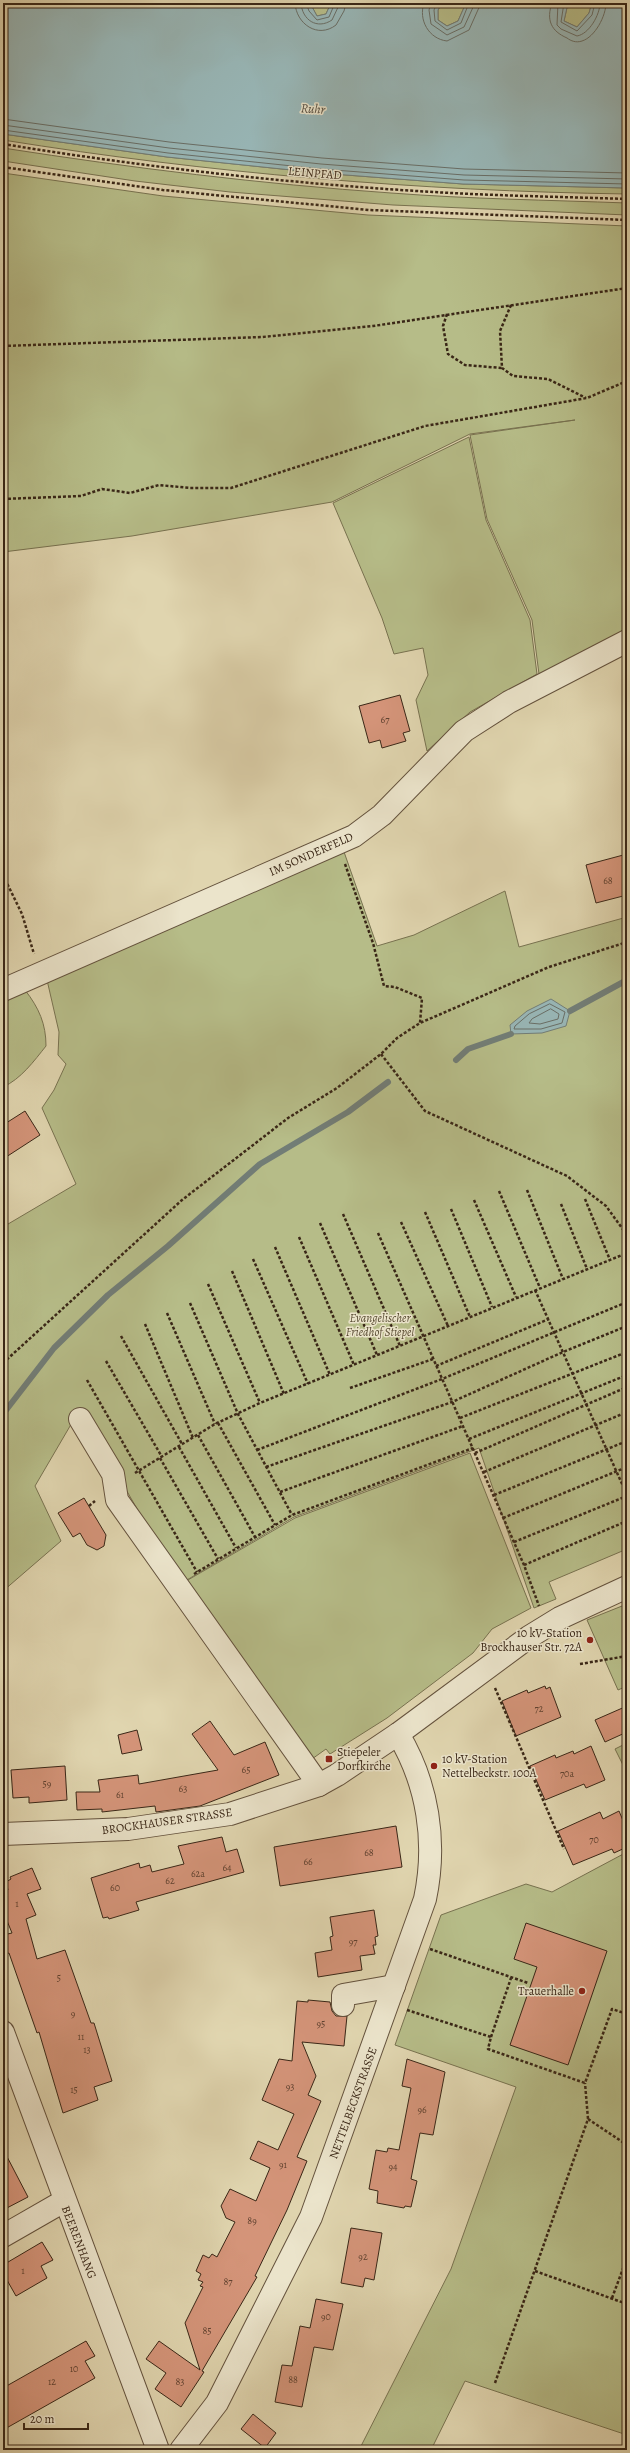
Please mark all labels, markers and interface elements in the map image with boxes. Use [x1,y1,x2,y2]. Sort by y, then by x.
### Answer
water label: Ruhr [300,99,326,118]
street label: LEINPFAD [287,163,343,183]
house number: 67 [381,713,390,726]
street label: IM SONDERFELD [266,828,356,880]
house number: 68 [603,874,613,887]
park label: Evangelischer Friedhof Stiepel [346,1310,414,1340]
place label: 10 kV-Station Brockhauser Str. 72A [480,1625,583,1655]
marker: 10 kV-Station Brockhauser Str. 72A [585,1635,595,1645]
house number: 72 [535,1702,544,1715]
place label: Stiepeler Dorfkirche [337,1744,391,1774]
place label: 10 kV-Station Nettelbeckstr. 100A [442,1751,538,1781]
marker: Stiepeler Dorfkirche [324,1754,334,1764]
marker: 10 kV-Station Nettelbeckstr. 100A [429,1761,439,1771]
house number: 65 [242,1763,250,1776]
house number: 70a [560,1767,574,1780]
house number: 59 [43,1777,52,1790]
house number: 63 [179,1782,187,1795]
house number: 61 [116,1788,125,1801]
street label: BROCKHAUSER STRASSE [101,1804,233,1838]
house number: 70 [589,1833,599,1846]
house number: 68 [364,1846,374,1859]
house number: 66 [303,1855,313,1868]
house number: 64 [222,1861,232,1874]
house number: 62a [191,1867,205,1880]
house number: 62 [165,1874,175,1887]
house number: 60 [110,1881,120,1894]
house number: 1 [15,1897,19,1910]
house number: 97 [349,1935,358,1948]
house number: 5 [57,1971,61,1984]
place label: Trauerhalle [518,1983,574,1999]
marker: Trauerhalle [577,1986,587,1996]
house number: 9 [71,2007,76,2020]
house number: 95 [317,2017,325,2030]
house number: 11 [78,2030,85,2043]
house number: 13 [83,2043,91,2056]
street label: NETTELBECKSTRASSE [325,2045,381,2161]
house number: 93 [286,2080,294,2093]
house number: 15 [70,2083,78,2096]
house number: 96 [417,2103,427,2116]
house number: 91 [279,2158,288,2171]
house number: 94 [388,2160,398,2173]
street label: BEERENHANG [58,2203,100,2281]
house number: 89 [247,2214,257,2227]
house number: 92 [358,2250,368,2263]
house number: 1 [21,2264,25,2277]
house number: 87 [223,2275,233,2288]
house number: 90 [321,2310,331,2323]
house number: 85 [202,2324,212,2337]
house number: 10 [70,2362,78,2375]
house number: 88 [288,2373,298,2386]
house number: 12 [48,2375,56,2388]
house number: 83 [175,2375,185,2388]
scale bar [24,2405,88,2431]
text: 20 m [30,2411,54,2427]

